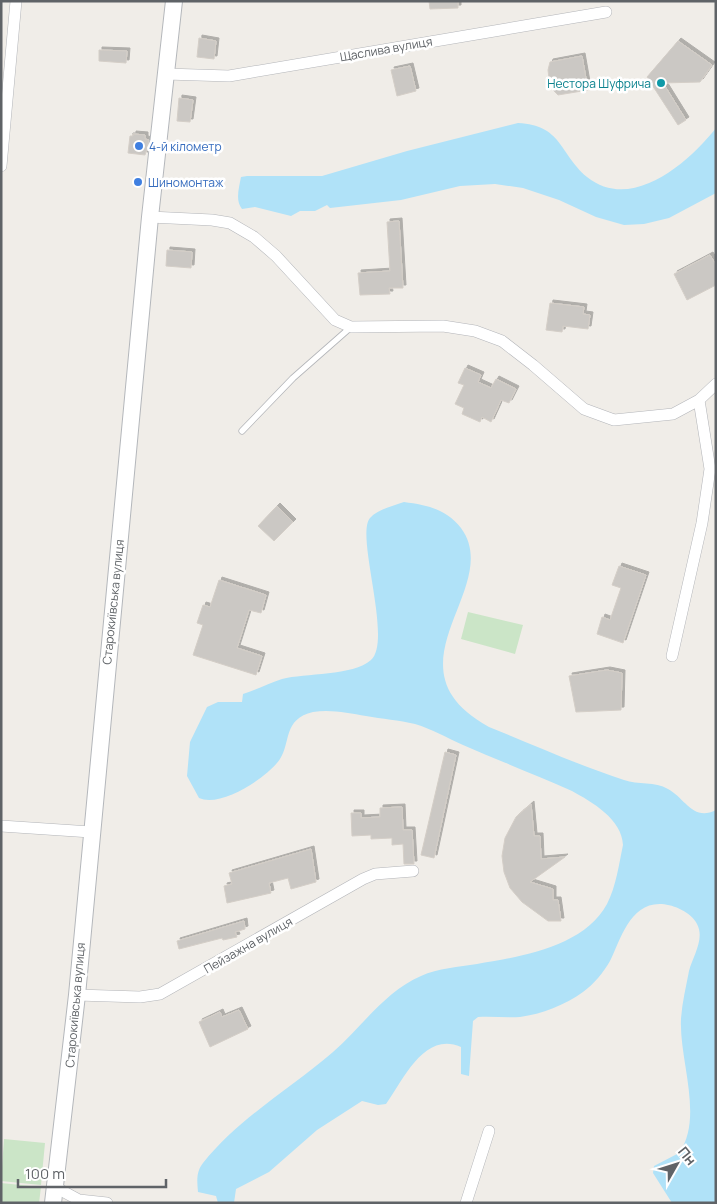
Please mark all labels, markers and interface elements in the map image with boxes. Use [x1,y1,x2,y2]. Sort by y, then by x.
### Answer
street label: Щаслива вулиця [338,32,434,66]
place label: Нестора Шуфрича [547,75,651,92]
marker: Нестора Шуфрича [655,77,667,89]
place label: 4-й кілометр [149,138,222,155]
marker: 4-й кілометр [133,140,145,152]
place label: Шиномонтаж [148,174,224,191]
marker: Шиномонтаж [132,176,144,188]
street label: Старокиївська вулиця [98,539,128,665]
street label: Пейзажна вулиця [201,913,295,977]
street label: Старокиївська вулиця [61,942,89,1068]
north arrow [652,1139,702,1189]
text: Пн [674,1142,701,1169]
scale bar [18,1156,165,1188]
text: 100 m [25,1163,65,1184]

